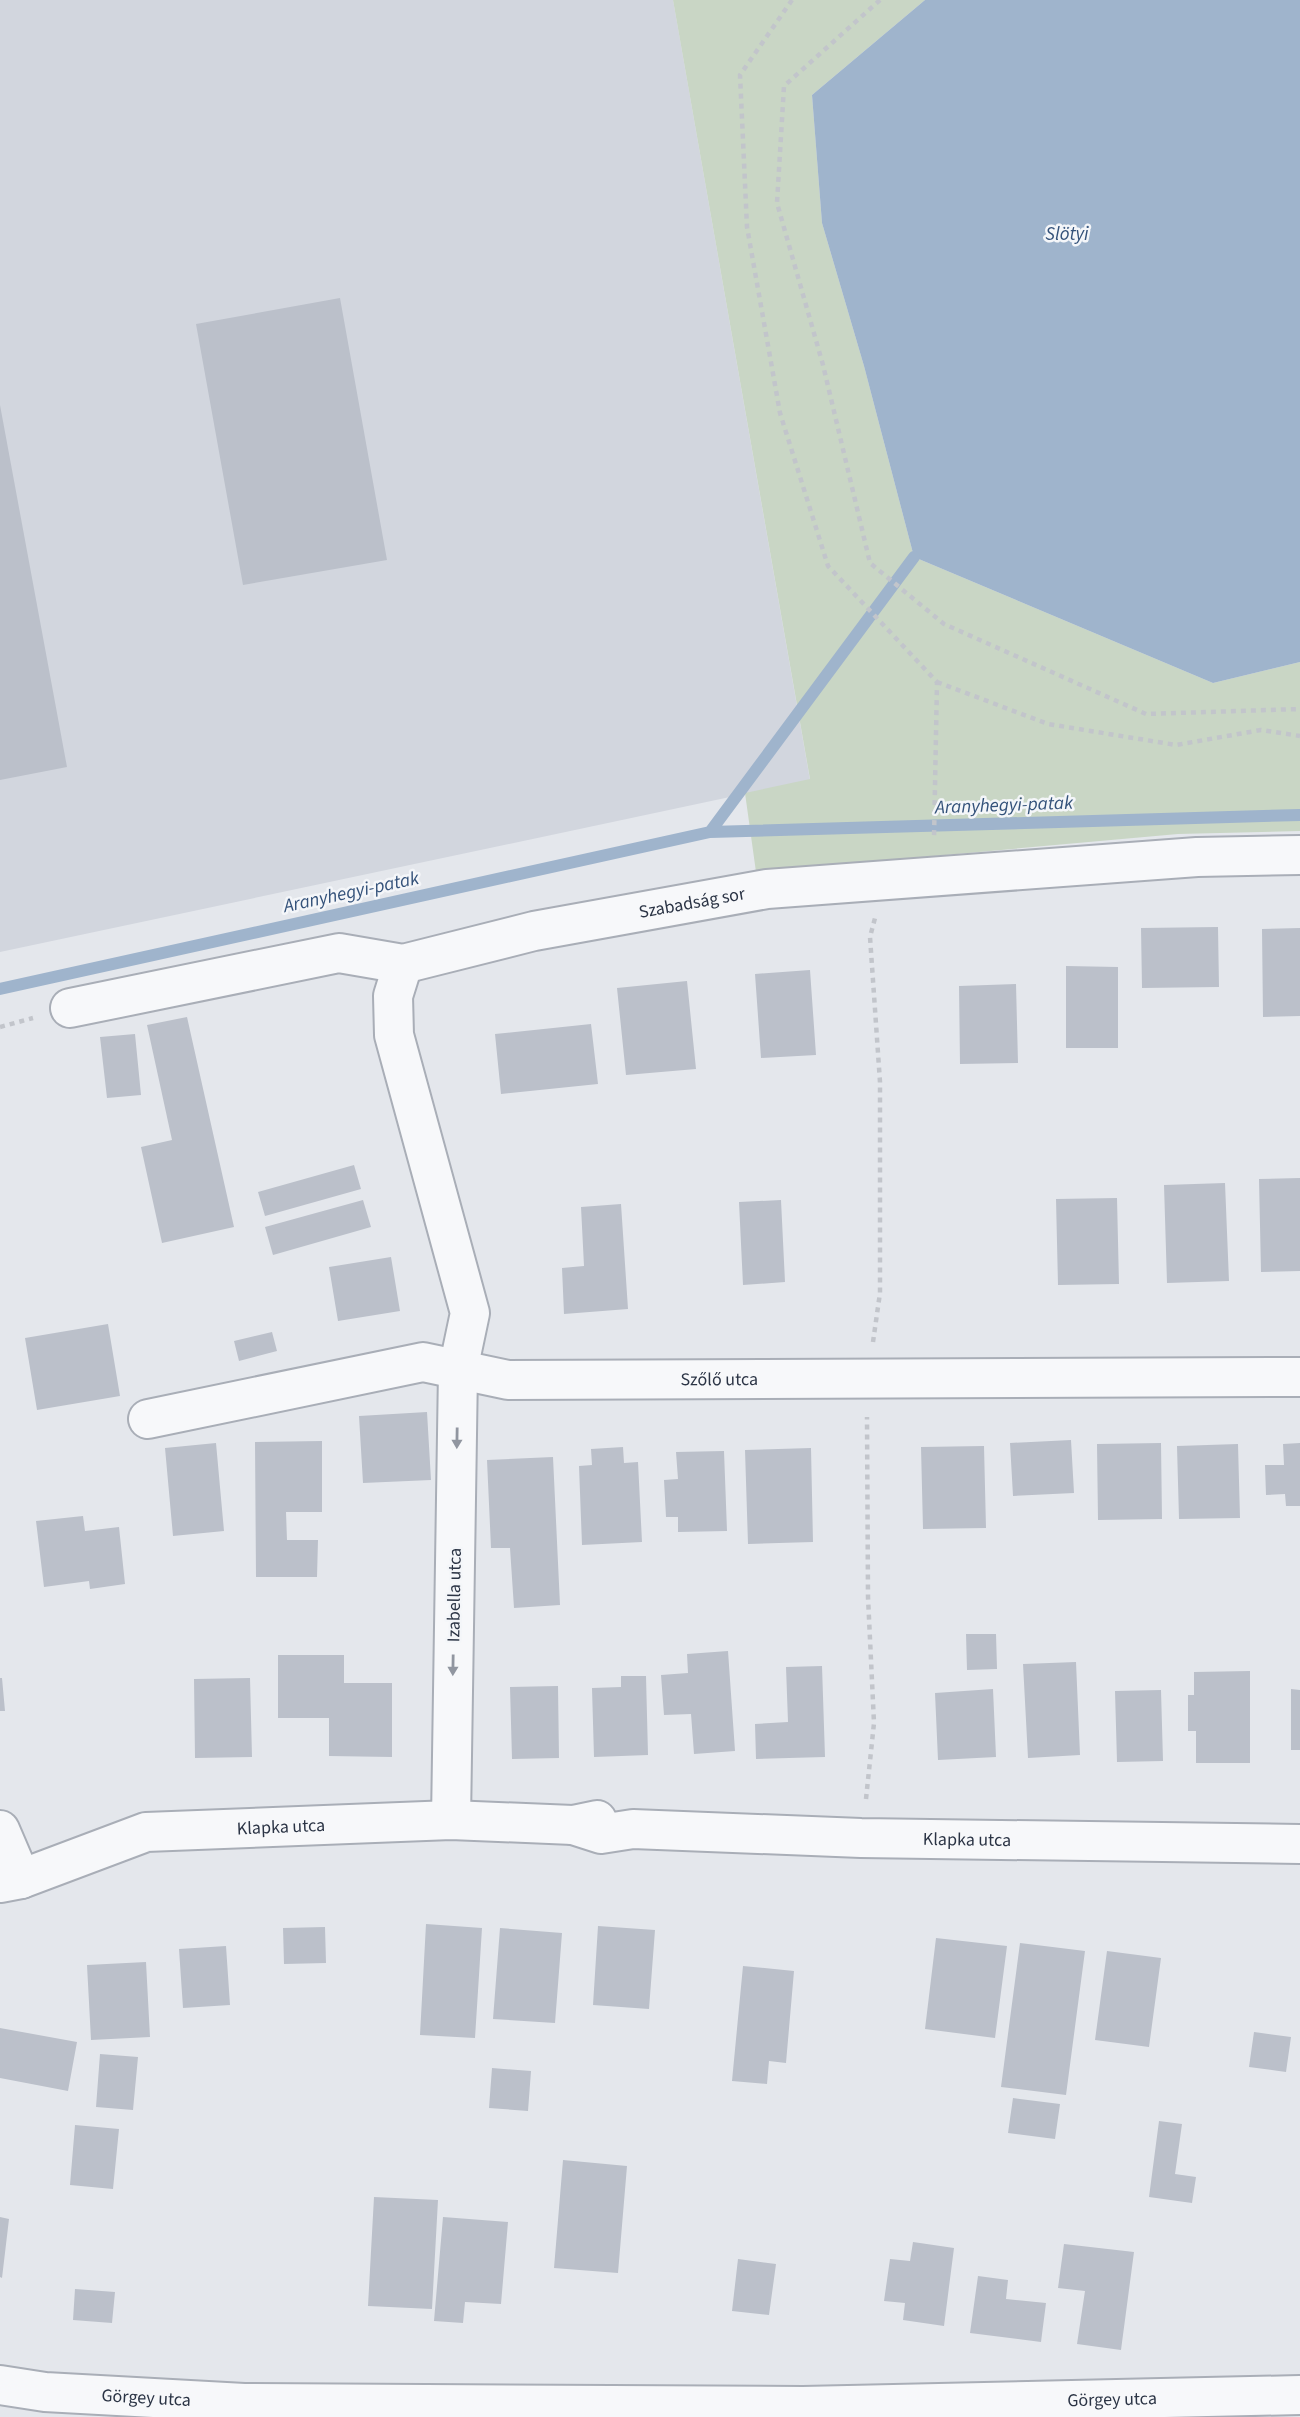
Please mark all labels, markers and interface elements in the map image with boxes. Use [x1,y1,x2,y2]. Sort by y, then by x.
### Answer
water label: Slötyi [1045,221,1089,248]
water label: Aranyhegyi-patak [934,790,1074,821]
water label: Aranyhegyi-patak [280,865,423,920]
street label: Szabadság sor [637,881,748,925]
street label: Szőlő utca [680,1367,758,1392]
one-way arrow [451,1427,463,1449]
street label: Izabella utca [441,1548,468,1642]
one-way arrow [447,1655,459,1677]
street label: Klapka utca [236,1813,326,1841]
street label: Klapka utca [923,1827,1011,1853]
street label: Görgey utca [101,2383,192,2413]
street label: Görgey utca [1067,2386,1157,2413]

